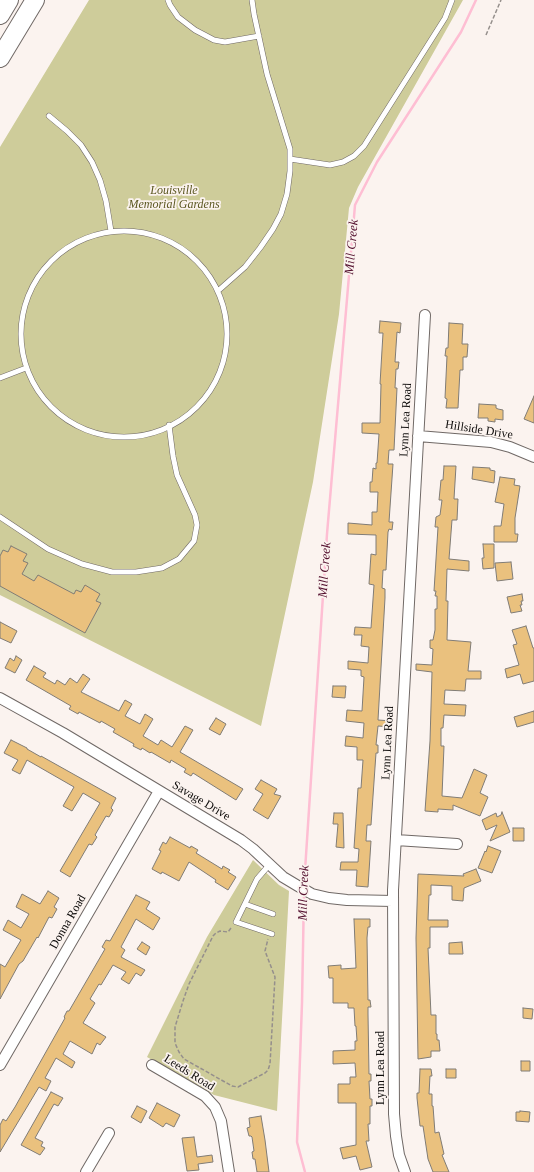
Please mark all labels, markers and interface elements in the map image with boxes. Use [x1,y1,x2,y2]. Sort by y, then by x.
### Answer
park label: Louisville Memorial Gardens [128,184,220,212]
water label: Mill Creek [342,219,362,275]
street label: Lynn Lea Road [397,383,415,457]
street label: Hillside Drive [444,418,514,442]
water label: Mill Creek [315,542,335,598]
street label: Lynn Lea Road [379,706,397,780]
street label: Savage Drive [169,778,233,824]
water label: Mill Creek [295,865,313,921]
street label: Donna Road [47,892,89,952]
street label: Lynn Lea Road [374,1031,388,1105]
street label: Leeds Road [161,1052,217,1094]

